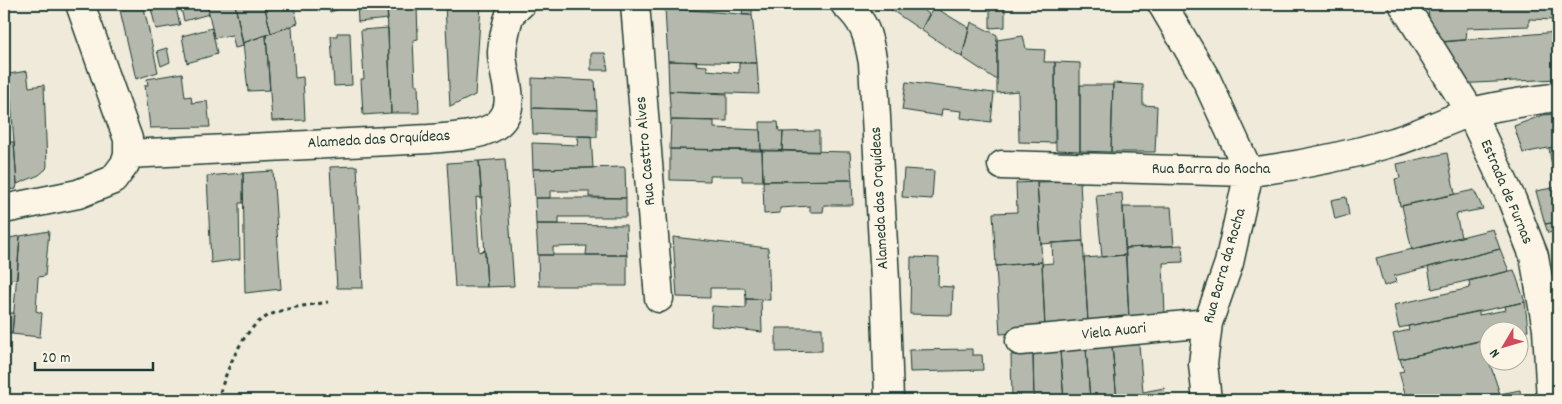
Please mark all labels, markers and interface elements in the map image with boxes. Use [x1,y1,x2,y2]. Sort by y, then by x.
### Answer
street label: Rua Casttro Alves [630,95,662,207]
street label: Alameda das Orquídeas [307,125,451,155]
street label: Alameda das Orquídeas [865,126,895,270]
street label: Estrada de Furnas [1474,136,1539,248]
street label: Rua Barra do Rocha [1152,158,1271,181]
street label: Rua Barra da Rocha [1198,205,1253,326]
street label: Viela Auari [1081,317,1147,347]
north arrow [1480,322,1530,372]
scale bar [35,339,152,371]
text: N [1485,344,1505,362]
text: 20 m [42,348,70,370]

